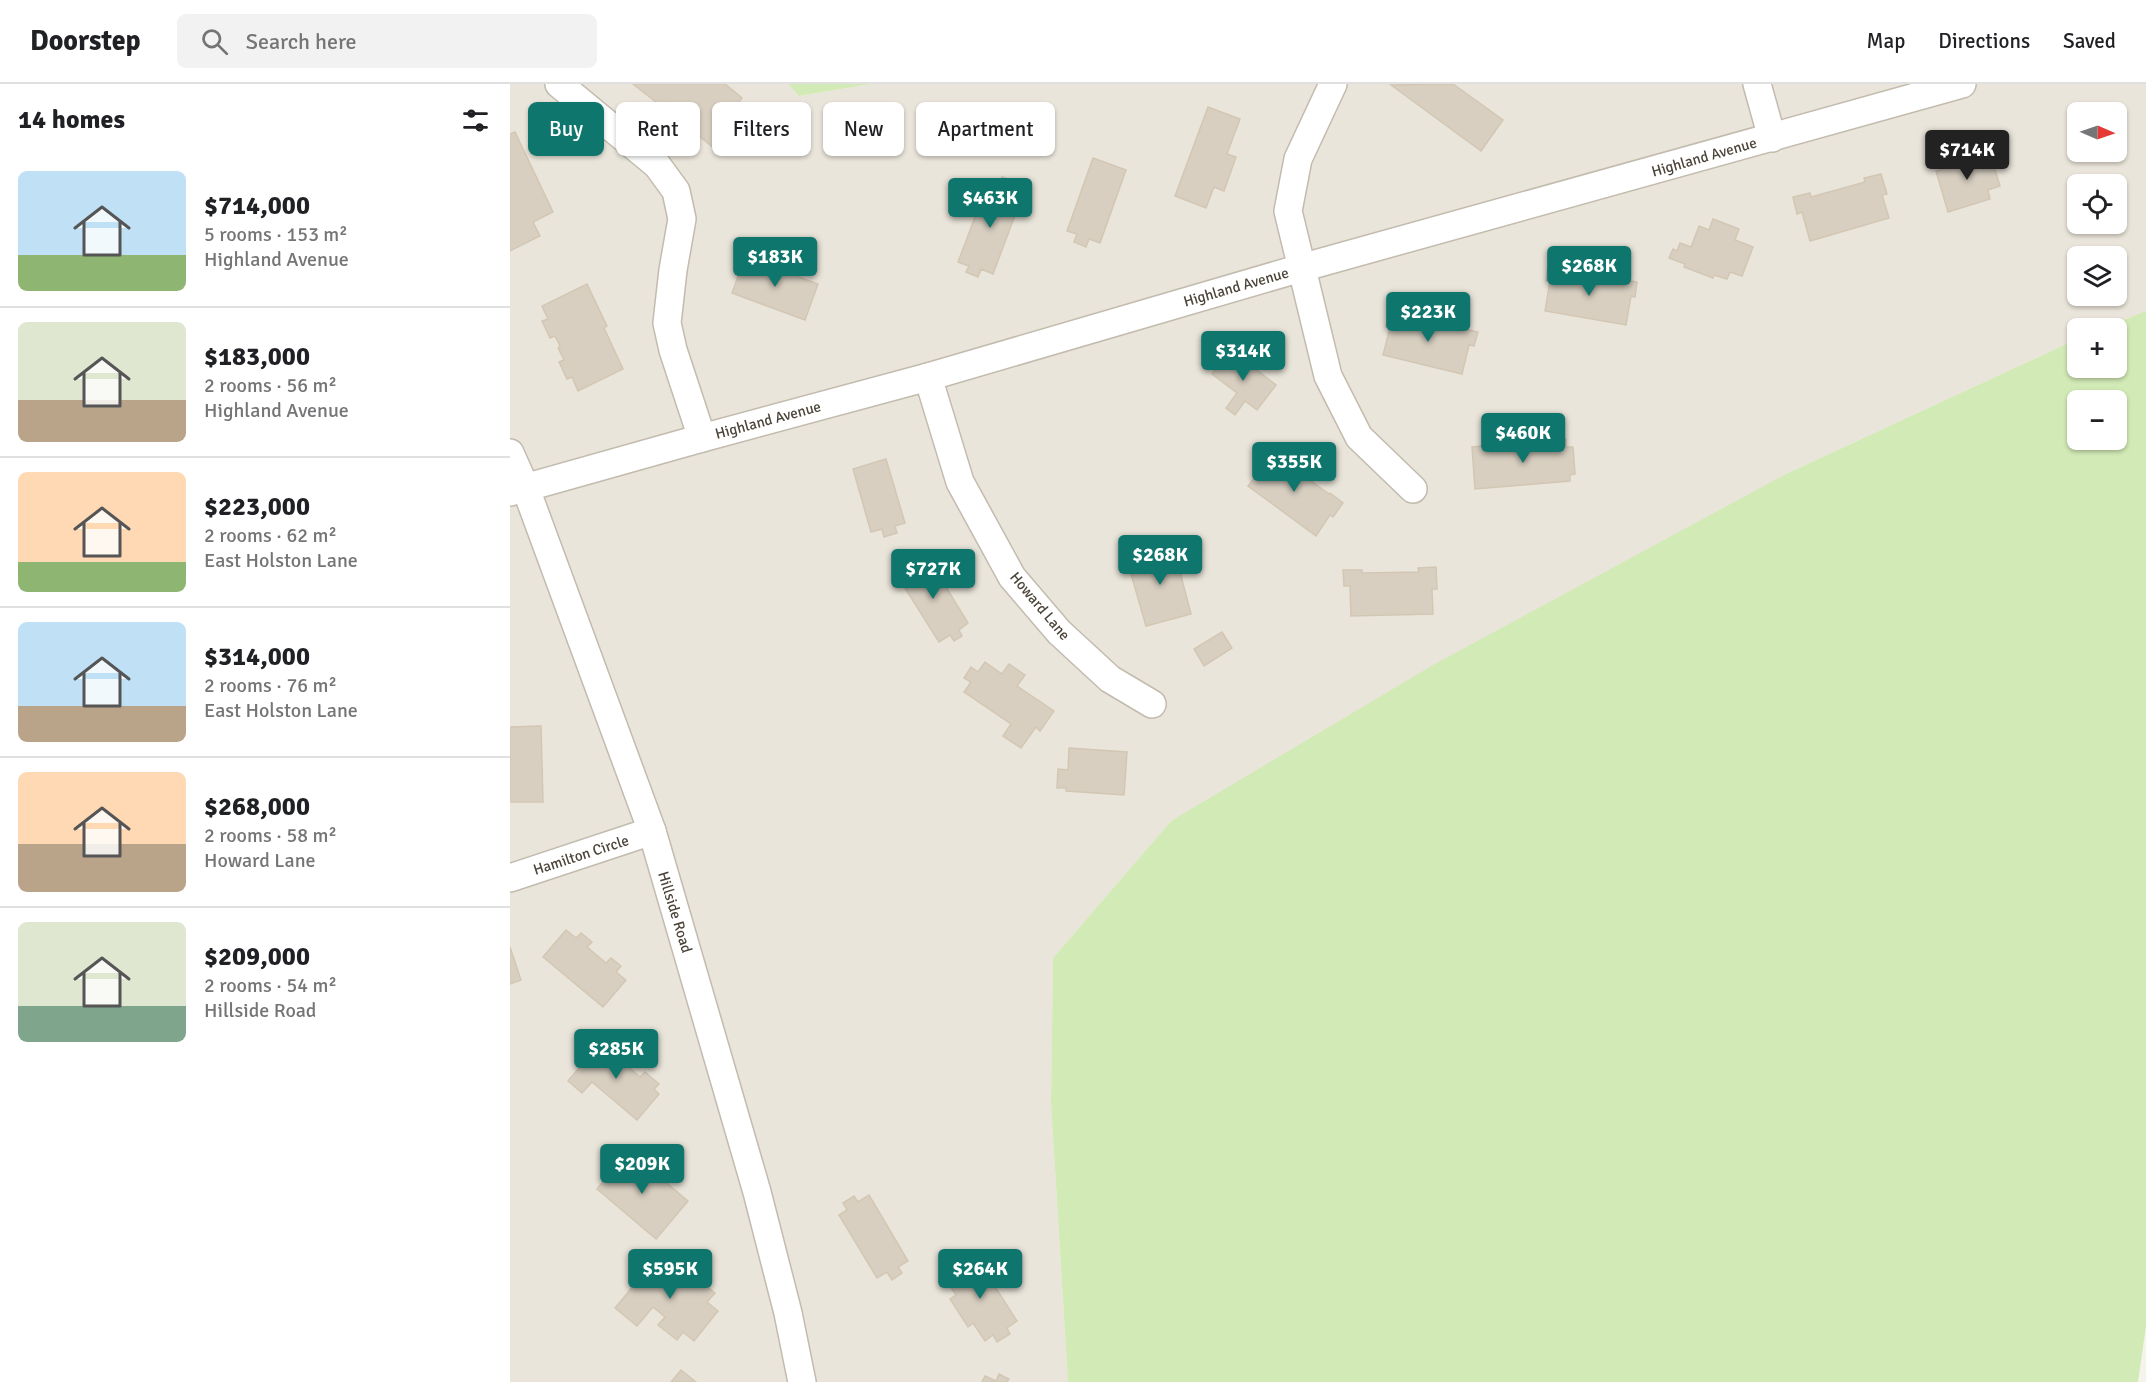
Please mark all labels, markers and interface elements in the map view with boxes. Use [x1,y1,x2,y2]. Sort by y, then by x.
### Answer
search box [177,14,597,68]
text: Doorstep [30,24,141,58]
icon: search [198,25,231,58]
text: Search here [246,28,357,55]
text: Map [1867,28,1905,54]
text: Directions [1938,28,2030,54]
text: Saved [2063,28,2116,54]
chip: Buy [528,102,604,156]
chip: Rent [616,102,700,156]
chip: Filters [712,102,811,156]
chip: New [823,102,904,156]
chip: Apartment [916,102,1055,156]
north arrow [2067,102,2127,162]
map controls [2067,102,2127,450]
text: 14 homes [18,104,125,136]
icon: filters [459,104,492,137]
pin: $714K [1925,130,2009,181]
street label: Highland Avenue [1649,133,1759,181]
text: $714K [1939,137,1995,162]
button: locate [2067,174,2127,234]
pin: $463K [948,178,1032,229]
text: $463K [962,185,1018,210]
text: $714,000 [204,190,310,222]
icon: home [66,195,138,267]
text: 5 rooms · 153 m² [204,222,348,247]
pin: $183K [733,237,817,288]
text: $183K [747,244,803,269]
pin: $268K [1547,246,1631,297]
button: layers [2067,246,2127,306]
text: Highland Avenue [204,247,349,272]
text: $268K [1561,253,1617,278]
street label: Highland Avenue [1181,263,1291,311]
pin: $223K [1386,292,1470,343]
text: $223K [1400,299,1456,324]
button: + [2067,318,2127,378]
pin: $314K [1201,331,1285,382]
text: $314K [1215,338,1271,363]
text: $183,000 [204,341,310,373]
icon: home [66,346,138,418]
text: 2 rooms · 56 m² [204,373,337,398]
button: − [2067,390,2127,450]
street label: Highland Avenue [713,397,823,443]
text: Highland Avenue [204,398,349,423]
pin: $460K [1481,413,1565,464]
text: $460K [1495,420,1551,445]
pin: $355K [1252,442,1336,493]
text: $355K [1266,449,1322,474]
text: $223,000 [204,491,310,523]
icon: home [66,496,138,568]
text: 2 rooms · 62 m² [204,523,337,548]
pin: $268K [1118,535,1202,586]
text: $268K [1132,542,1188,567]
text: East Holston Lane [204,548,358,573]
pin: $727K [891,549,975,600]
text: $727K [905,556,961,581]
street label: Howard Lane [1006,568,1074,644]
text: $314,000 [204,641,310,673]
icon: home [66,646,138,718]
text: 2 rooms · 76 m² [204,673,337,698]
text: East Holston Lane [204,698,358,723]
text: $268,000 [204,791,310,823]
icon: home [66,796,138,868]
text: 2 rooms · 58 m² [204,823,337,848]
street label: Hamilton Circle [531,831,631,879]
text: Howard Lane [204,848,316,873]
street label: Hillside Road [654,869,696,955]
text: $209,000 [204,941,310,973]
icon: home [66,946,138,1018]
text: 2 rooms · 54 m² [204,973,337,998]
text: Hillside Road [204,998,316,1023]
pin: $285K [574,1029,658,1080]
text: $285K [588,1036,644,1061]
pin: $209K [600,1144,684,1195]
text: $209K [614,1151,670,1176]
pin: $595K [628,1249,712,1300]
pin: $264K [938,1249,1022,1300]
text: $595K [642,1256,698,1281]
text: $264K [952,1256,1008,1281]

